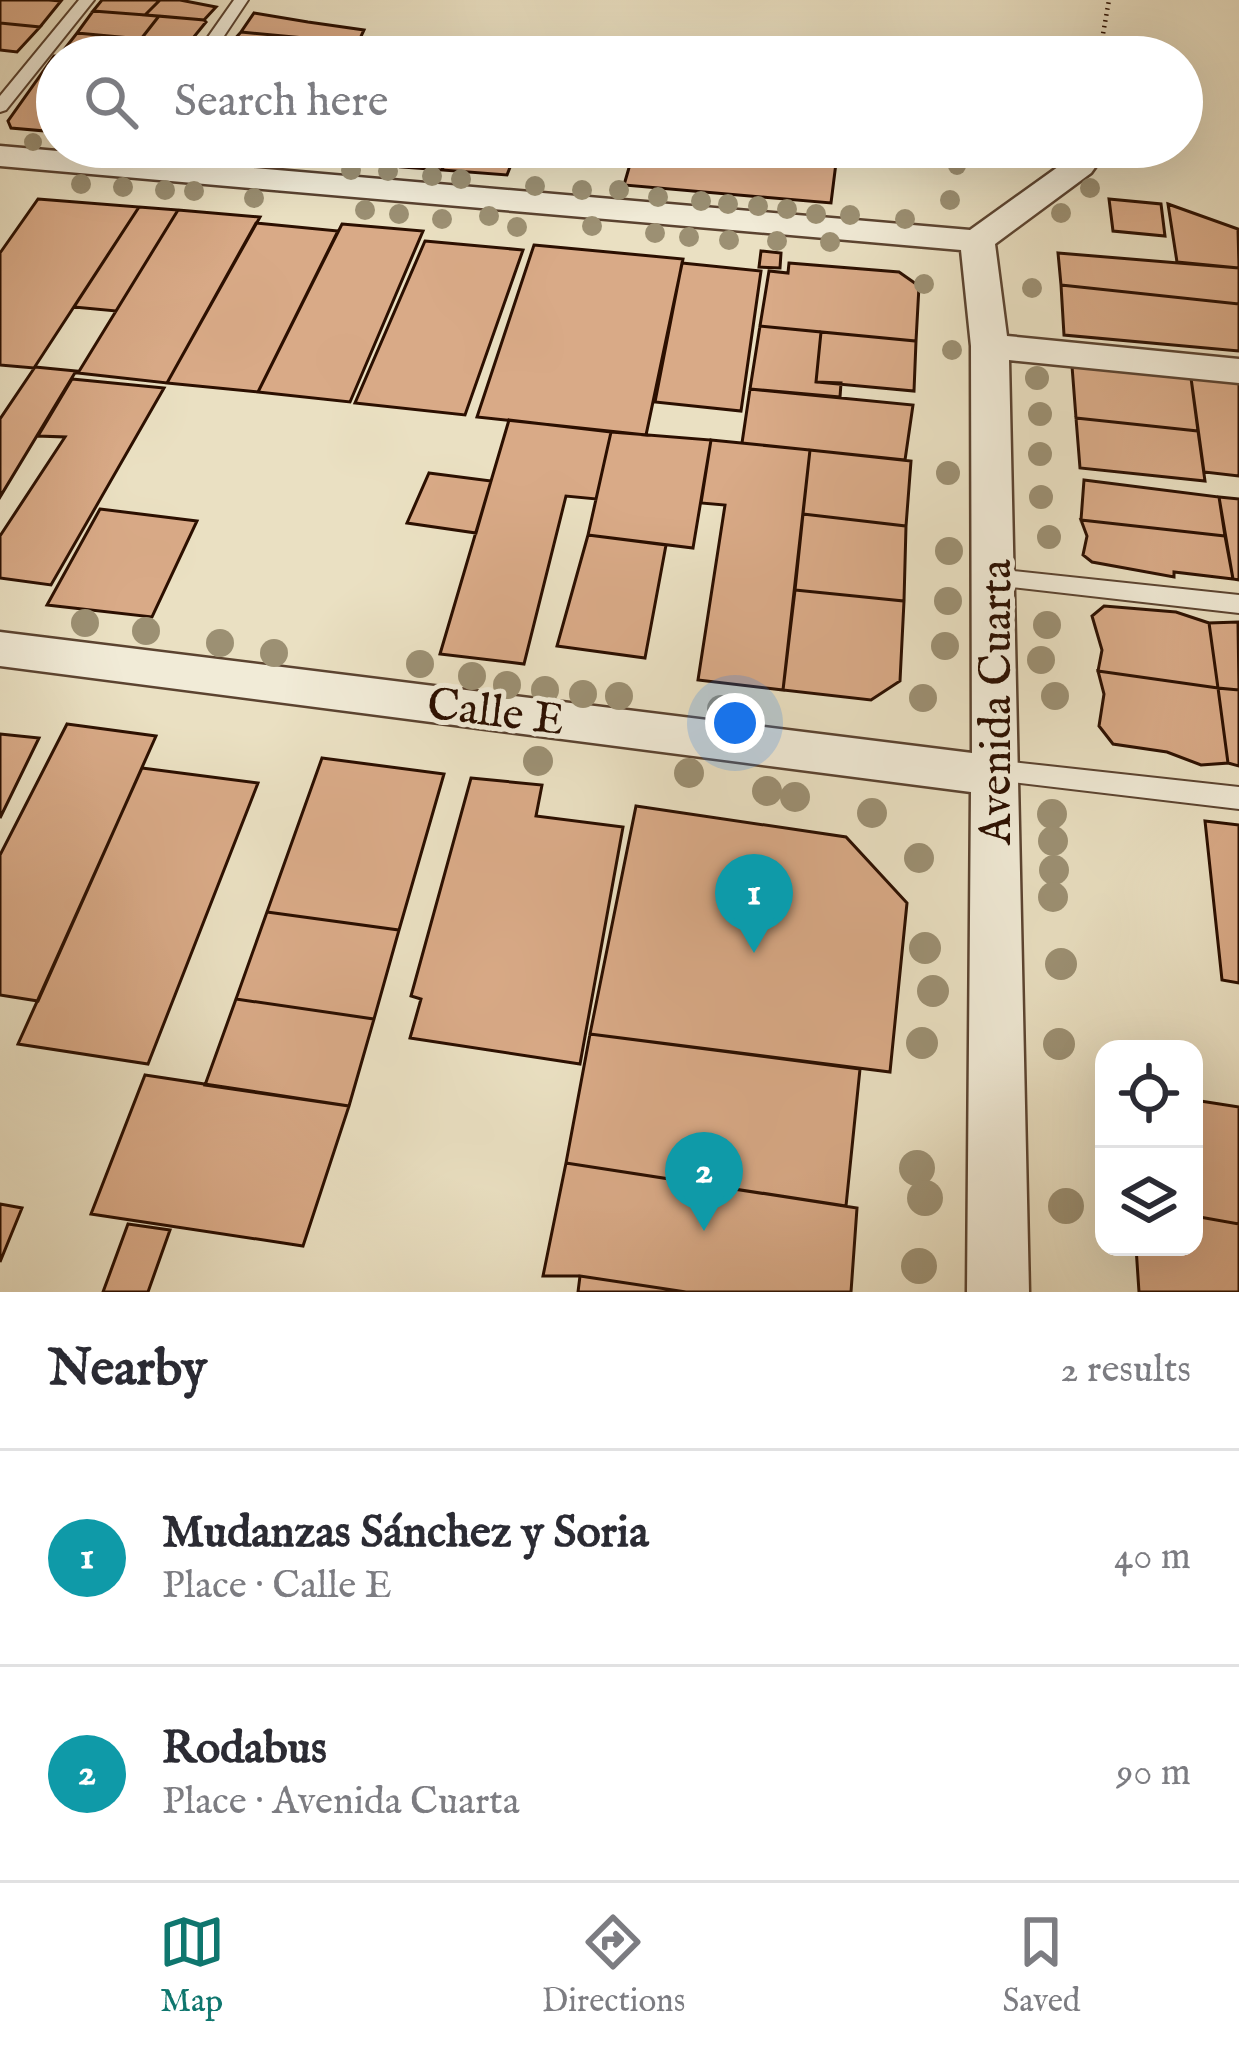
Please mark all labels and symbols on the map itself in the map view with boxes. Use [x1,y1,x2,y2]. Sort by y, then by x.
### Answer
street label: Avenida Cuarta [969,559,1026,846]
street label: Calle E [424,677,567,750]
your location [705,693,765,753]
pin: 1 [715,854,793,953]
pin: 2 [665,1132,743,1231]

